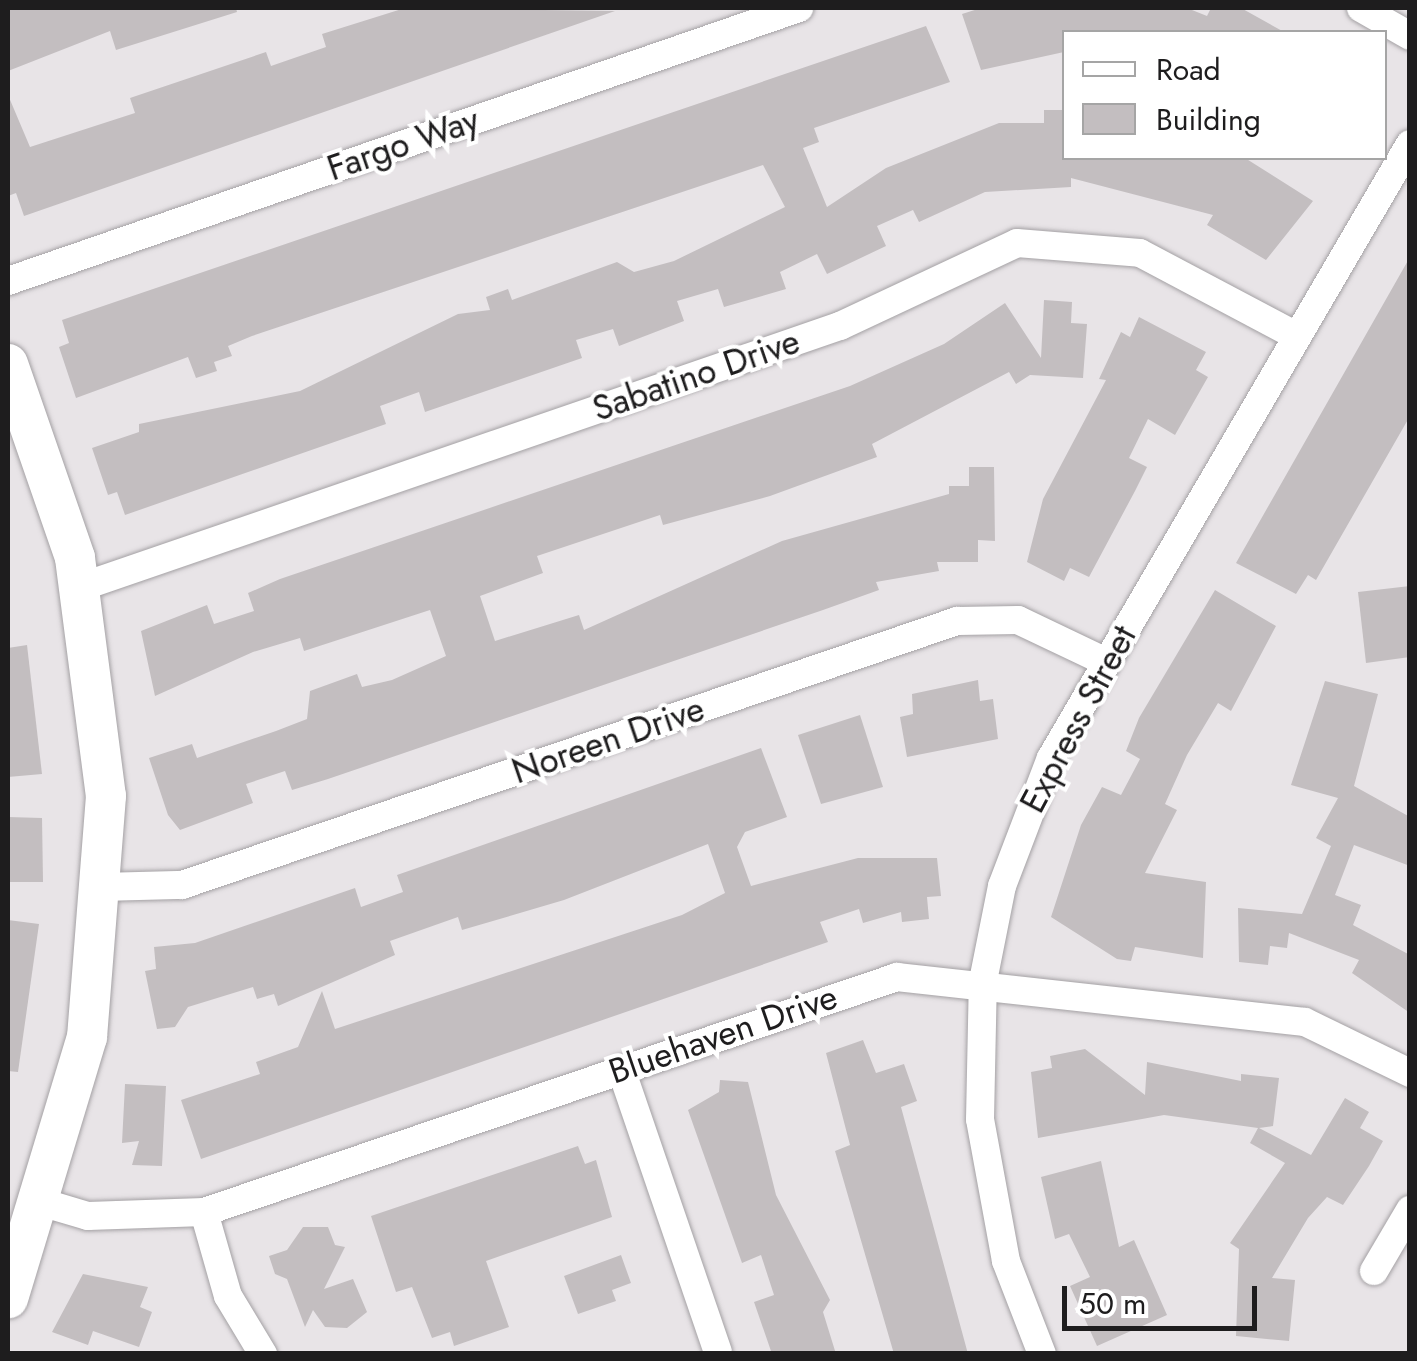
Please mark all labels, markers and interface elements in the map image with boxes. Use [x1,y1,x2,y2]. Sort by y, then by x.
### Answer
legend [1062,30,1387,160]
text: Road [1156,48,1221,91]
street label: Fargo Way [322,98,484,190]
text: Building [1156,98,1261,141]
street label: Sabatino Drive [587,320,805,430]
street label: Express Street [1011,618,1145,820]
street label: Noreen Drive [506,688,710,792]
street label: Bluehaven Drive [603,975,843,1093]
scale bar [1067,1266,1262,1328]
text: 50 m [1079,1282,1146,1325]

